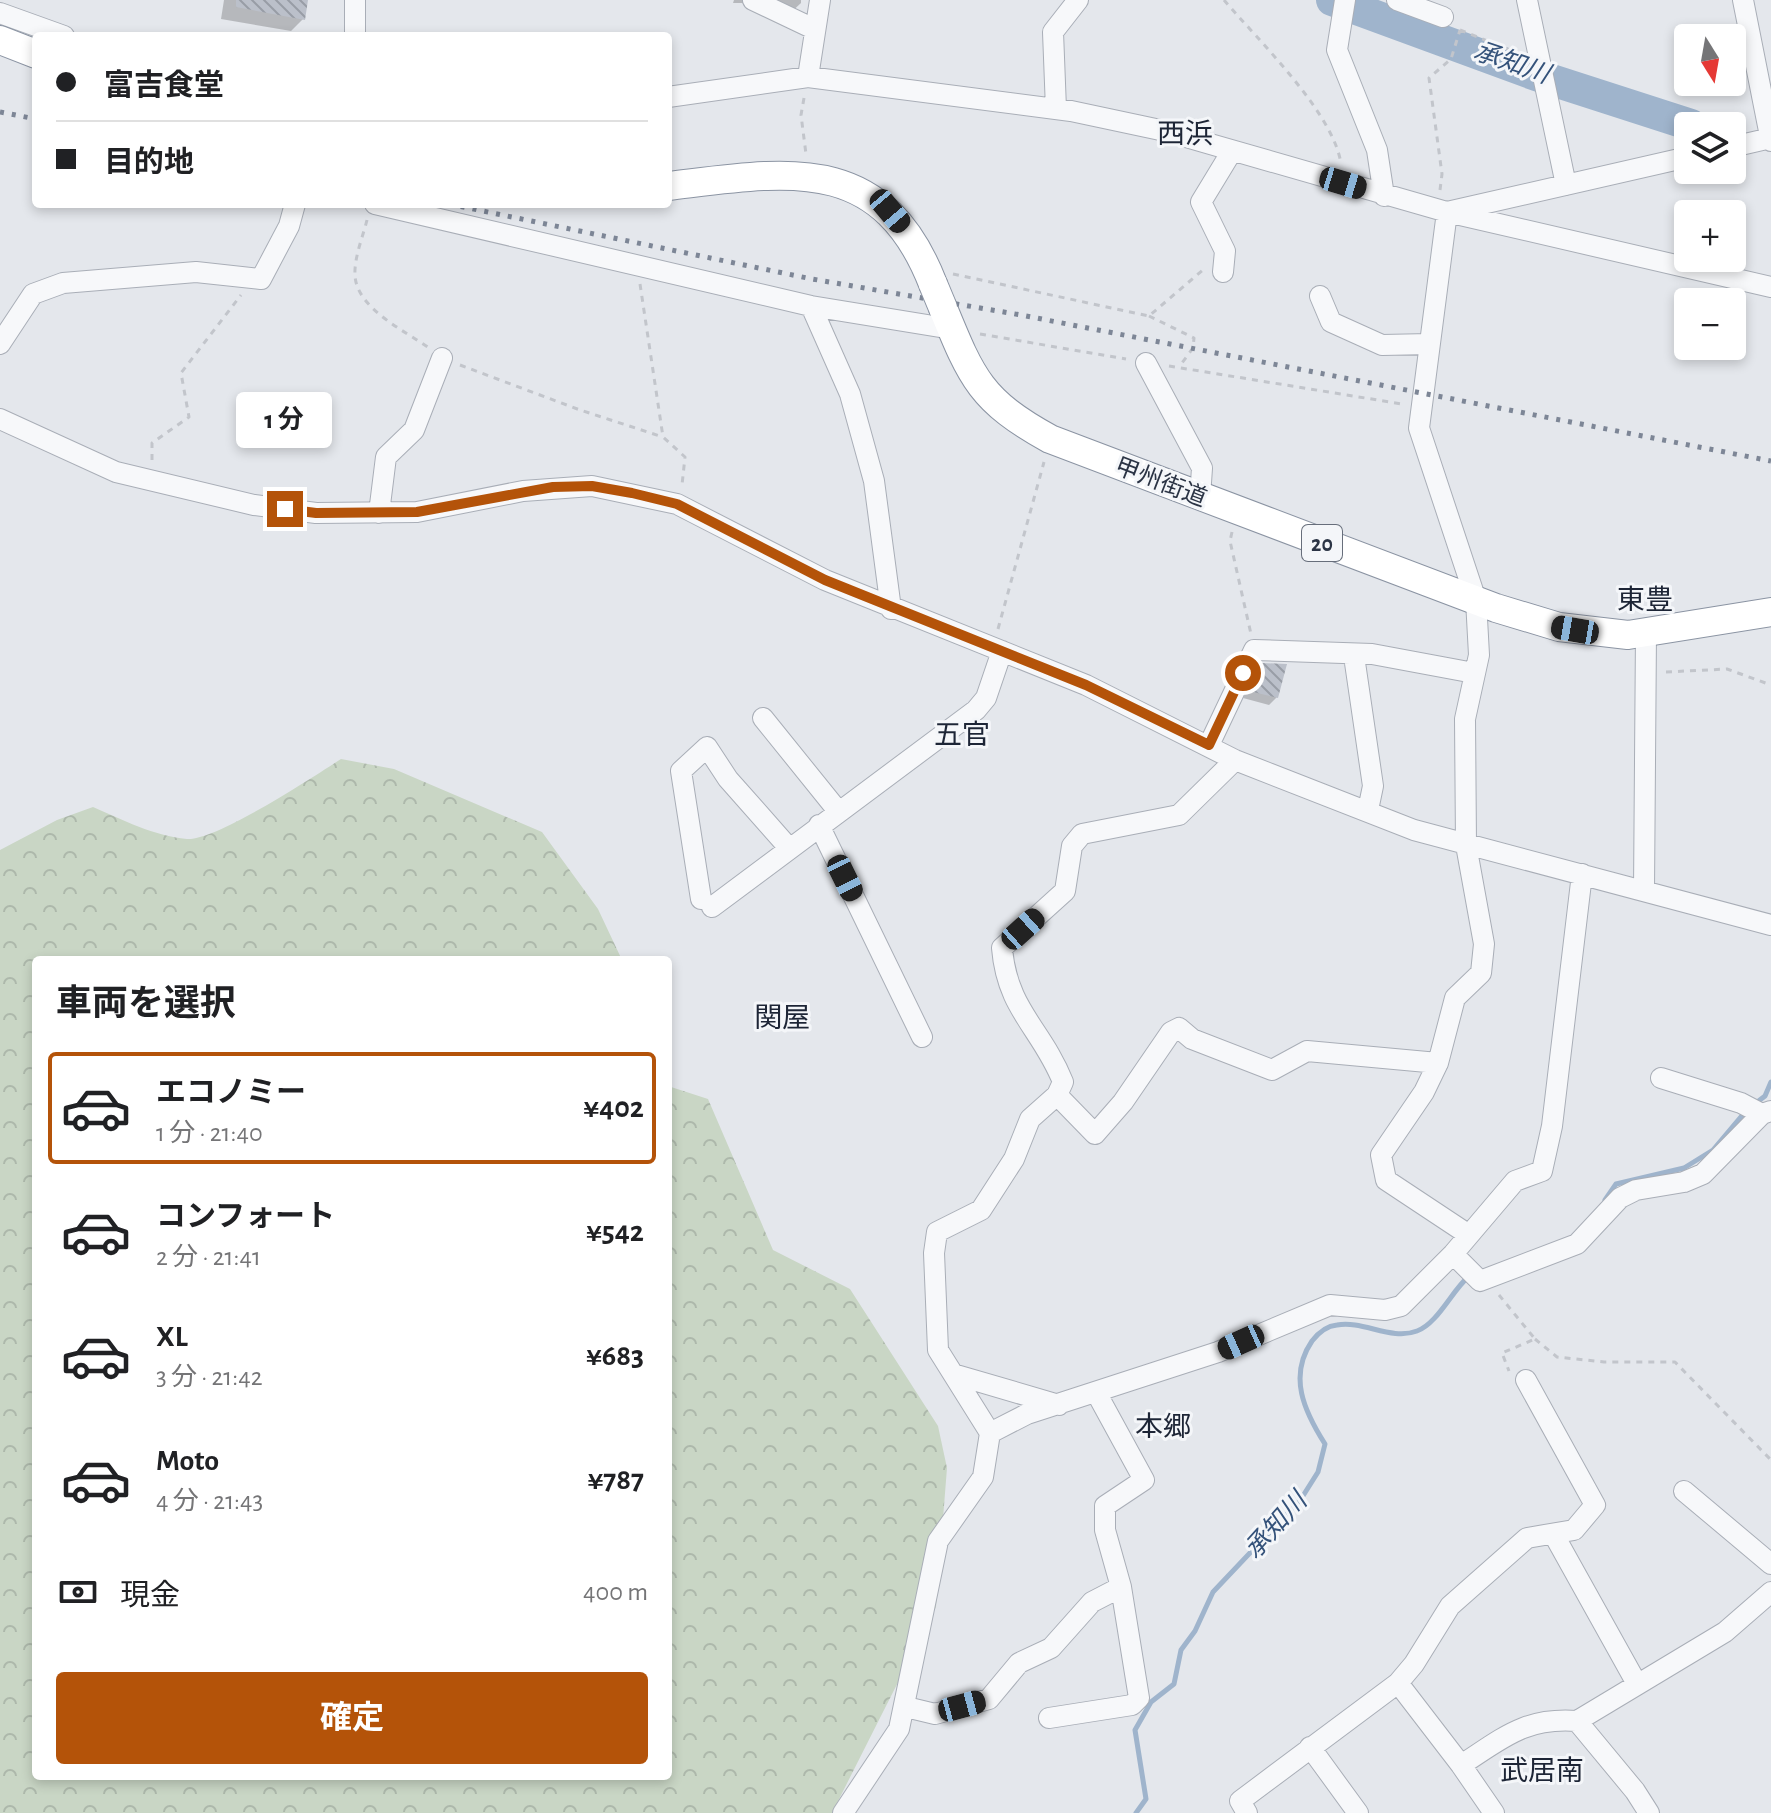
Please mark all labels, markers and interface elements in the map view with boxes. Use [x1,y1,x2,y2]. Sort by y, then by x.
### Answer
north arrow [1674,24,1746,96]
map controls [1674,24,1746,360]
water label: 承知川 [1471,37,1556,89]
text: 富吉食堂 [104,71,224,101]
button: layers [1674,112,1746,184]
district label: 西浜 [1157,119,1213,149]
text: 目的地 [104,148,194,178]
car [1317,165,1369,201]
car [865,185,915,237]
button: + [1674,200,1746,272]
button: − [1674,288,1746,360]
callout: 1 分 [237,393,333,449]
text: 1 分 [264,407,304,433]
street label: 甲州街道 [1112,453,1210,511]
route end [267,491,303,527]
road number: 20 [1302,525,1342,561]
district label: 東豊 [1617,585,1673,615]
car [1549,614,1601,646]
route start [1225,655,1261,691]
district label: 五官 [934,720,990,750]
car [824,851,866,905]
car [997,904,1049,954]
text: 車両を選択 [56,986,236,1022]
district label: 関屋 [754,1004,810,1033]
icon: car [60,1072,132,1144]
text: エコノミー [156,1078,306,1108]
text: ¥402 [583,1093,644,1123]
text: 1 分 · 21:40 [156,1120,263,1146]
icon: car [60,1196,132,1268]
text: コンフォート [156,1202,335,1232]
text: ¥542 [586,1217,644,1247]
text: 2 分 · 21:41 [156,1244,261,1270]
icon: car [60,1320,132,1392]
car [1214,1321,1268,1363]
text: XL [156,1322,188,1352]
text: ¥683 [586,1341,644,1371]
text: 3 分 · 21:42 [156,1364,263,1390]
district label: 本郷 [1135,1412,1191,1442]
icon: car [60,1444,132,1516]
text: Moto [156,1446,219,1476]
text: ¥787 [588,1465,644,1495]
water label: 承知川 [1239,1485,1314,1563]
text: 4 分 · 21:43 [156,1488,263,1514]
icon: cash [56,1570,100,1614]
text: 400 m [583,1579,648,1605]
text: 現金 [120,1581,180,1611]
button: 確定 [56,1672,648,1764]
car [936,1688,988,1724]
district label: 武居南 [1500,1756,1584,1786]

